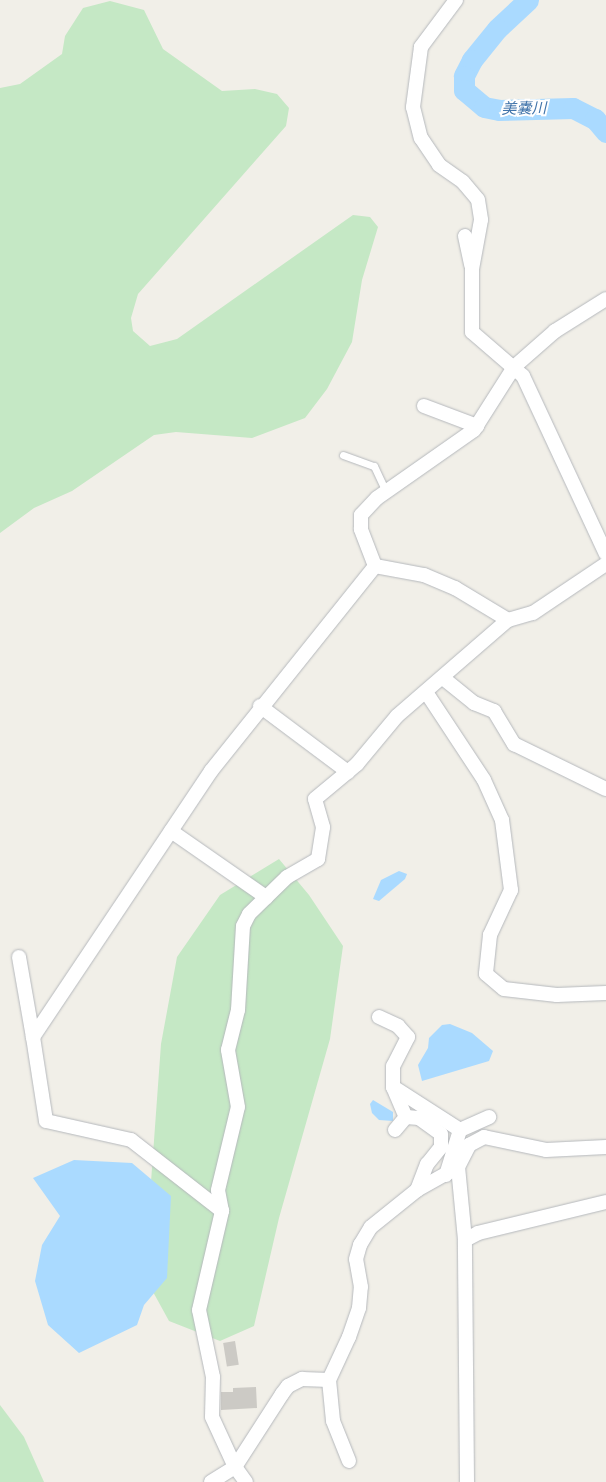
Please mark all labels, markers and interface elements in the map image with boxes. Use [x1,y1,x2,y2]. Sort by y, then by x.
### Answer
water label: 美嚢川 [501,100,547,118]

